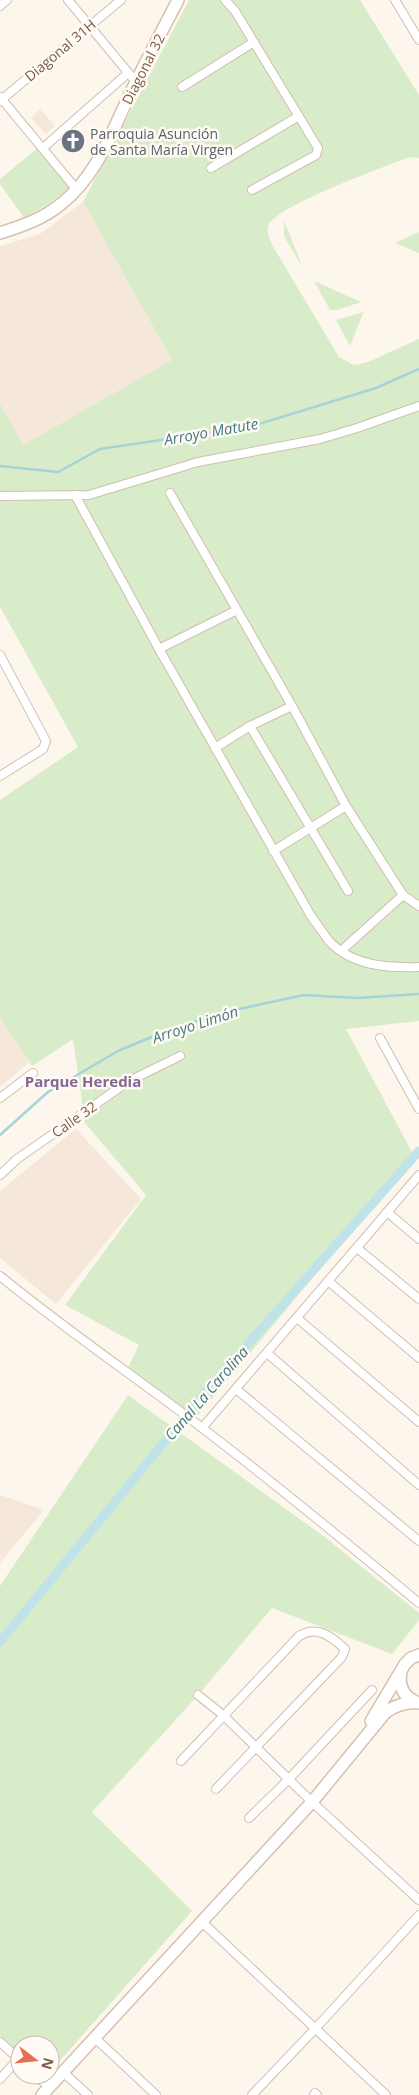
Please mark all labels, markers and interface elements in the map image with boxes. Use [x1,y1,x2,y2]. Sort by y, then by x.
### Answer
street label: Diagonal 31H [20,15,100,85]
street label: Diagonal 32 [117,30,169,108]
place label: Parroquia Asunción de Santa María Virgen [90,124,233,159]
church icon: Parroquia Asunción de Santa María Virgen [60,128,86,154]
water label: Arroyo Matute [162,413,260,449]
water label: Arroyo Limón [149,1001,240,1048]
district label: Parque Heredia [25,1071,141,1091]
street label: Calle 32 [48,1097,100,1141]
water label: Canal La Carolina [160,1342,253,1444]
north arrow [10,2035,60,2085]
text: N [37,2056,59,2072]

